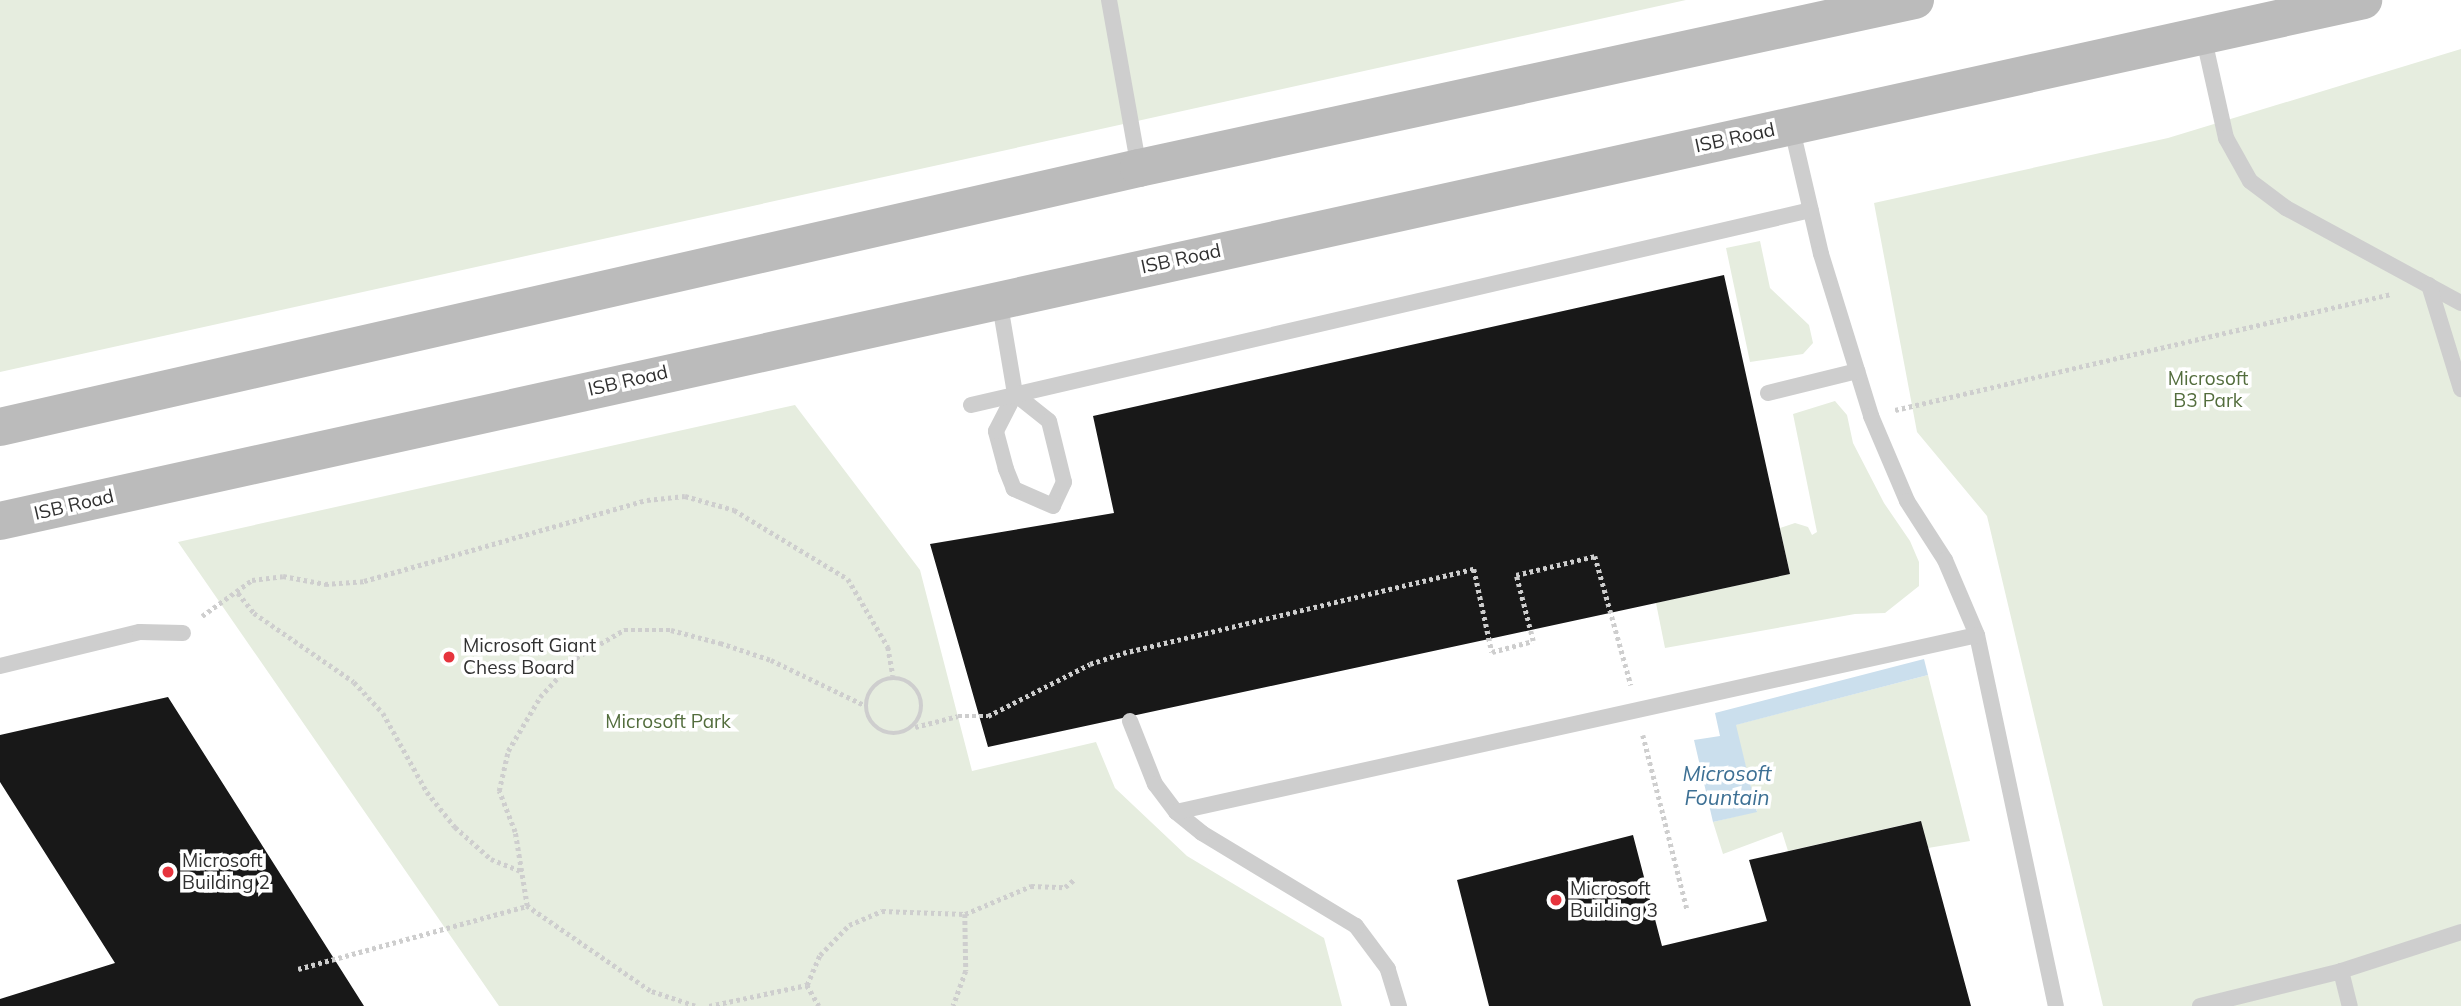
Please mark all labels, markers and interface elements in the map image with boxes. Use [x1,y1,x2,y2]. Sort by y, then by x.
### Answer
street label: ISB Road [1693,118,1777,158]
street label: ISB Road [1139,239,1223,279]
street label: ISB Road [586,361,670,401]
park label: Microsoft B3 Park [2168,368,2248,412]
street label: ISB Road [32,485,116,525]
place label: Microsoft Giant Chess Board [463,635,596,679]
marker: Microsoft Giant Chess Board [441,649,457,665]
park label: Microsoft Park [605,711,731,733]
water label: Microsoft Fountain [1682,760,1772,810]
place label: Microsoft Building 2 [182,850,270,894]
marker: Microsoft Building 2 [160,864,176,880]
place label: Microsoft Building 3 [1570,878,1658,922]
marker: Microsoft Building 3 [1548,892,1564,908]

